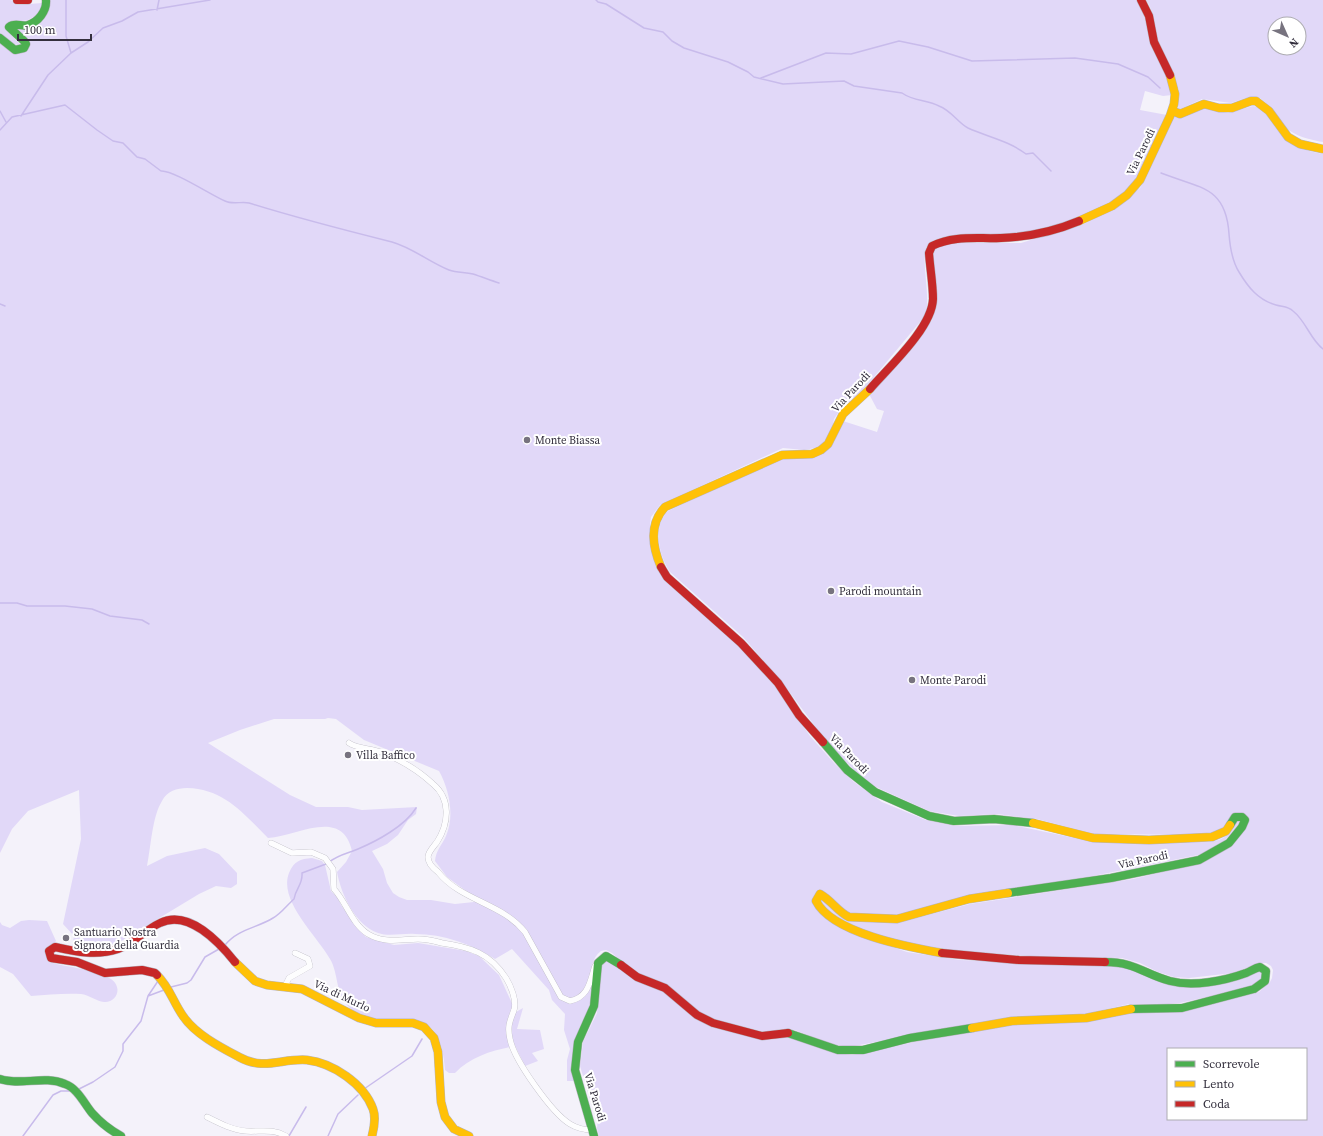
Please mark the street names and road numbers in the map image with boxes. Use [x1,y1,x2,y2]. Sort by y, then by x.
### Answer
street label: Via Parodi [1123,126,1159,178]
street label: Via Parodi [828,368,874,416]
street label: Via Parodi [826,731,872,777]
street label: Via Parodi [1117,847,1169,873]
street label: Via di Murlo [311,976,373,1016]
street label: Via Parodi [580,1071,610,1123]

